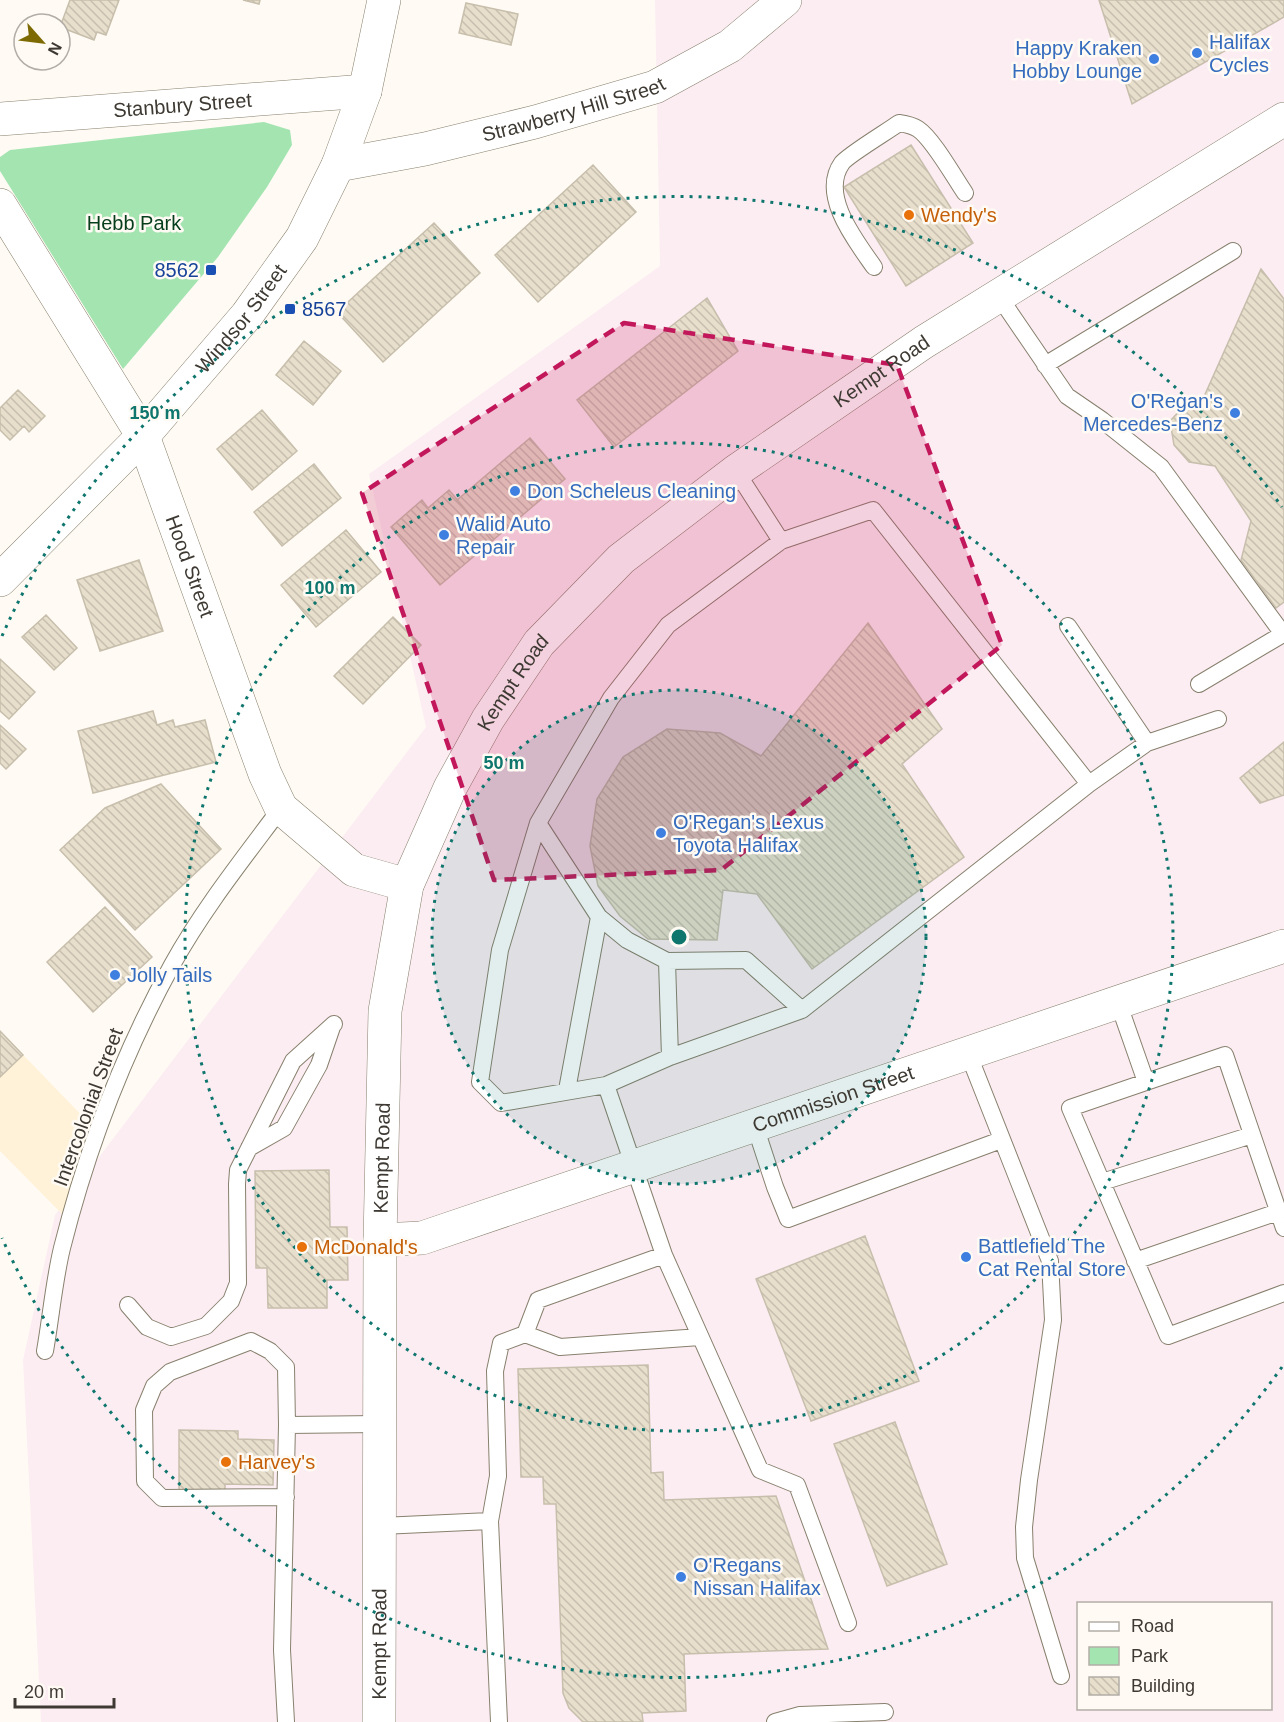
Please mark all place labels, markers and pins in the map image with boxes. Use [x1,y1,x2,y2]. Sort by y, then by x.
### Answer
place label: Halifax Cycles [1209,31,1270,76]
place label: Happy Kraken Hobby Lounge [1012,37,1142,82]
marker: Halifax Cycles [1190,46,1204,60]
marker: Happy Kraken Hobby Lounge [1147,52,1161,66]
place label: Wendy's [921,204,997,226]
marker: Wendy's [902,208,916,222]
place label: 8562 [155,259,199,281]
marker: 8562 [204,263,218,277]
place label: 8567 [302,298,347,320]
marker: 8567 [283,302,297,316]
place label: O'Regan's Mercedes-Benz [1083,390,1223,435]
marker: O'Regan's Mercedes-Benz [1228,406,1242,420]
place label: Don Scheleus Cleaning [527,480,736,502]
marker: Don Scheleus Cleaning [508,484,522,498]
place label: Walid Auto Repair [456,513,551,558]
marker: Walid Auto Repair [437,528,451,542]
place label: O'Regan's Lexus Toyota Halifax [673,811,824,856]
marker: O'Regan's Lexus Toyota Halifax [654,826,668,840]
centre of rings [669,927,689,947]
place label: Jolly Tails [127,964,212,986]
marker: Jolly Tails [108,968,122,982]
place label: Battlefield The Cat Rental Store [978,1235,1126,1280]
place label: McDonald's [314,1236,418,1258]
marker: McDonald's [295,1240,309,1254]
marker: Battlefield The Cat Rental Store [959,1250,973,1264]
place label: Harvey's [238,1451,315,1473]
marker: Harvey's [219,1455,233,1469]
place label: O'Regans Nissan Halifax [693,1554,821,1599]
marker: O'Regans Nissan Halifax [674,1570,688,1584]

